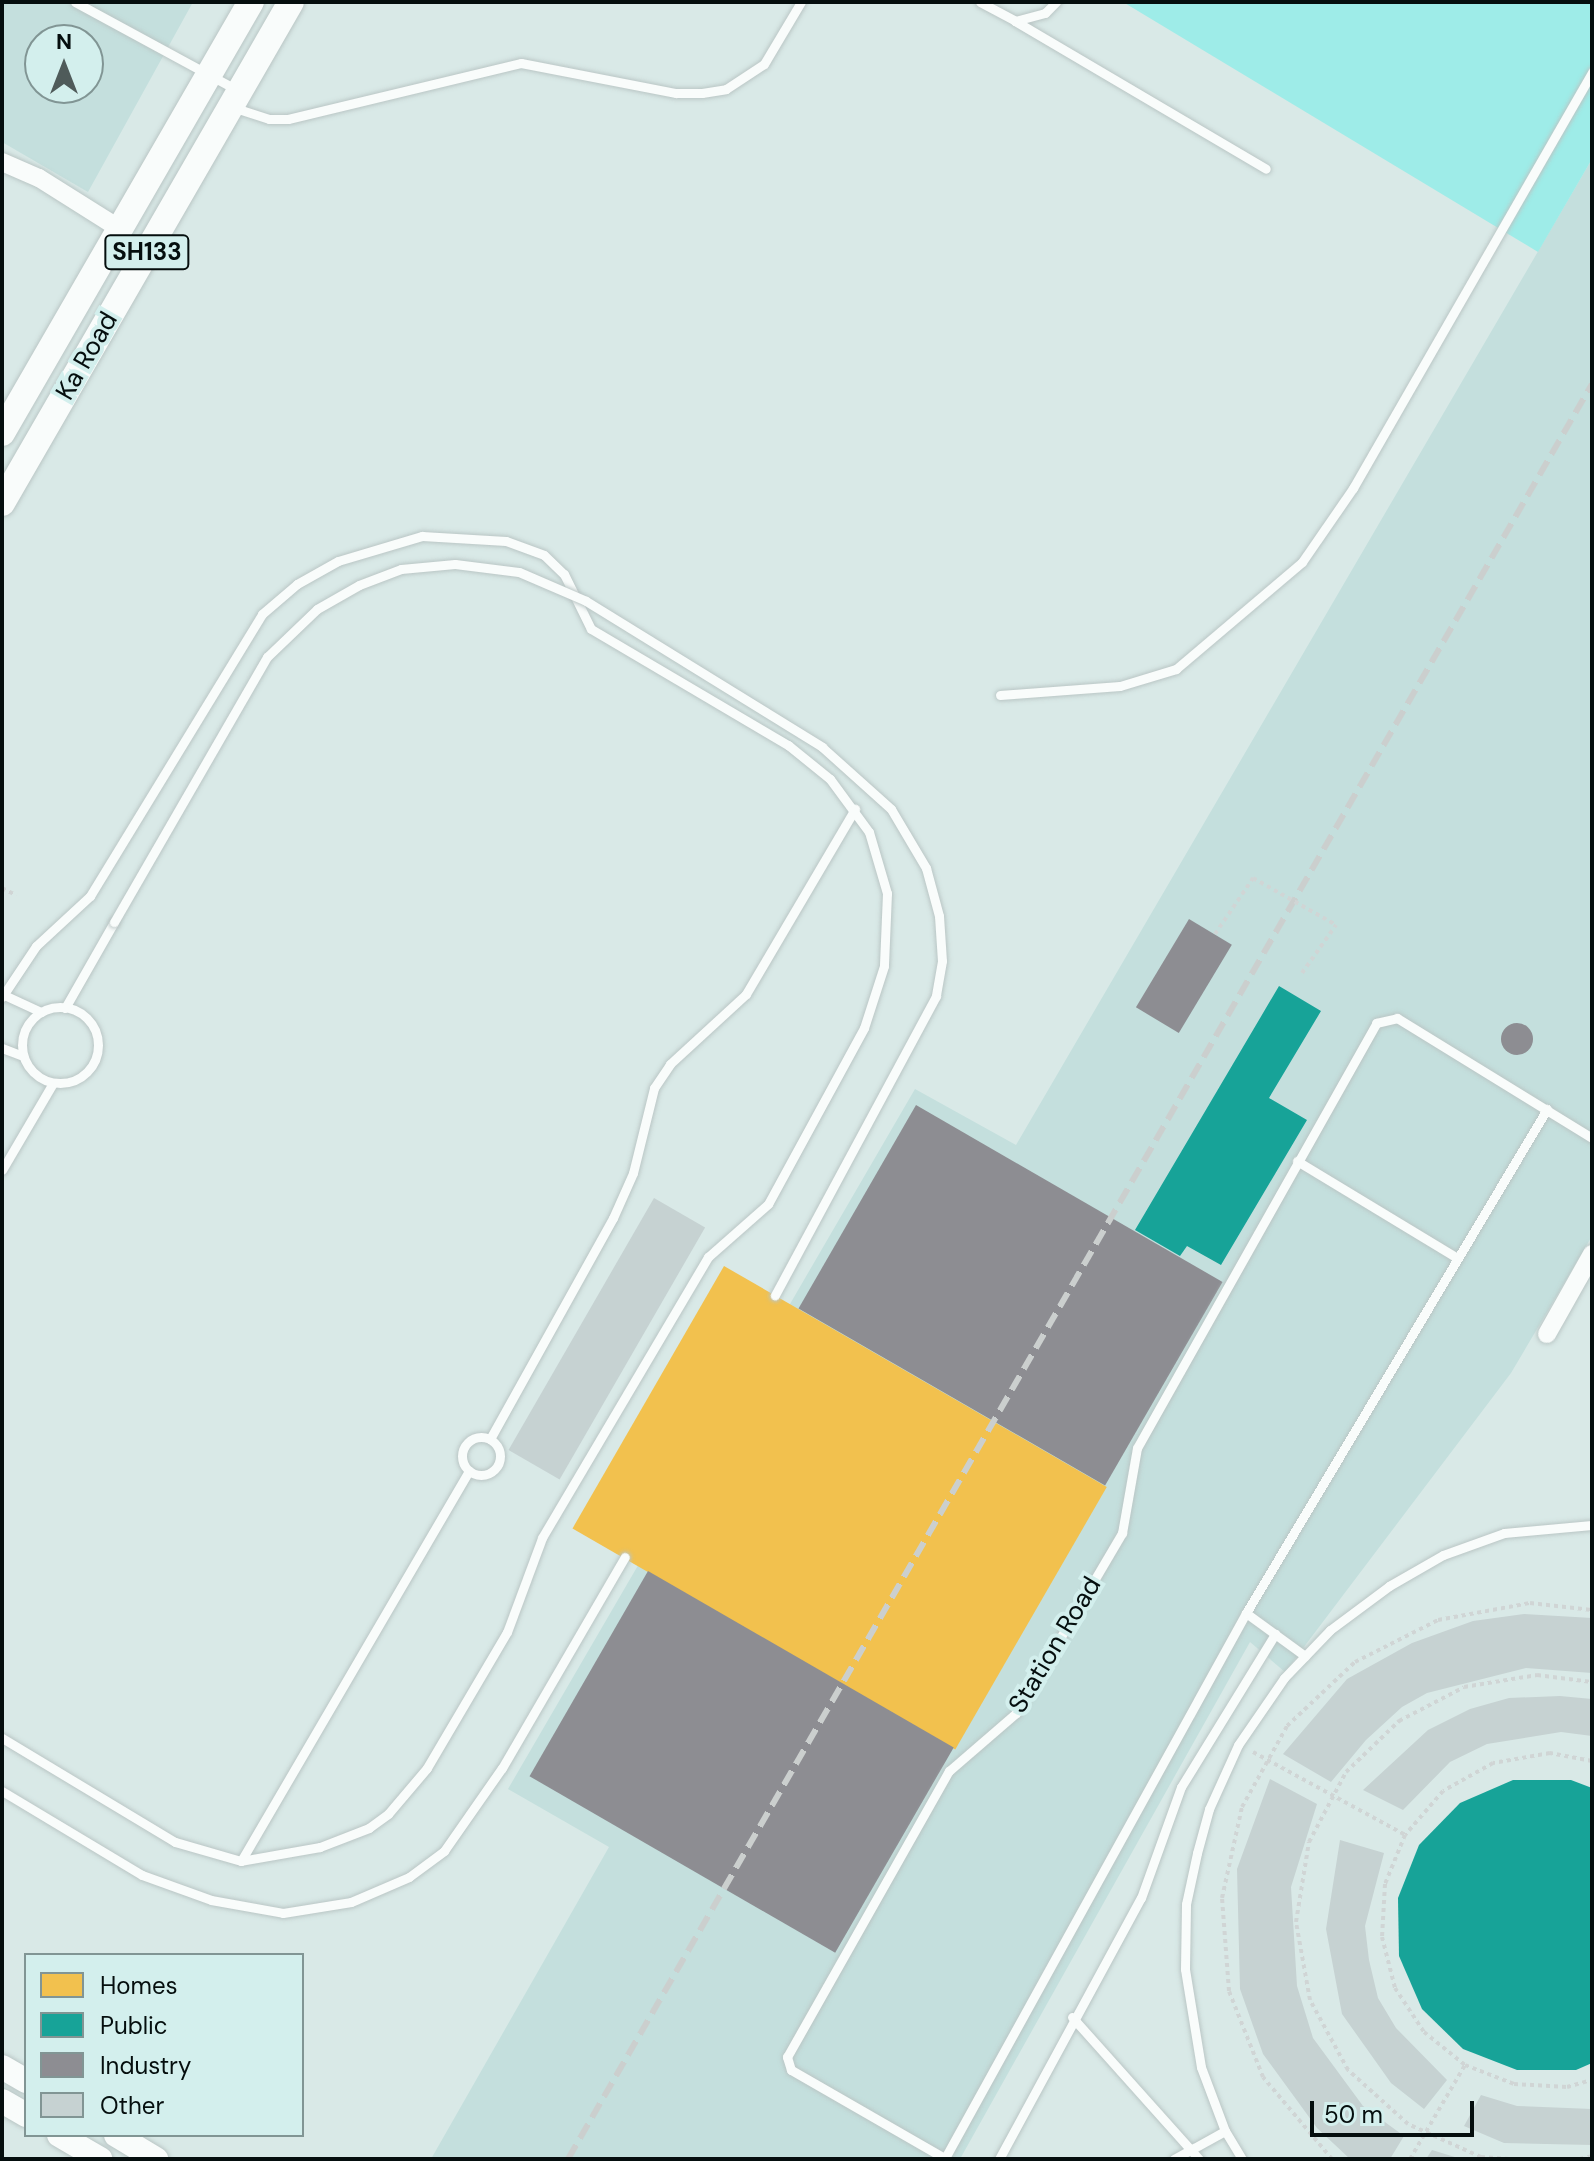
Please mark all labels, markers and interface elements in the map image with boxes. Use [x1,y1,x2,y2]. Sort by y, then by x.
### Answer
north arrow [24,24,104,104]
text: N [56,27,72,56]
road number: SH133 [103,232,191,272]
street label: Ka Road [49,307,125,405]
street label: Station Road [1002,1571,1108,1719]
legend [24,1953,304,2137]
text: Homes [100,1970,178,2001]
text: Public [100,2010,168,2041]
text: Industry [100,2050,191,2081]
scale bar [1314,2085,1478,2135]
text: Other [100,2090,164,2121]
text: 50 m [1324,2099,1383,2130]

